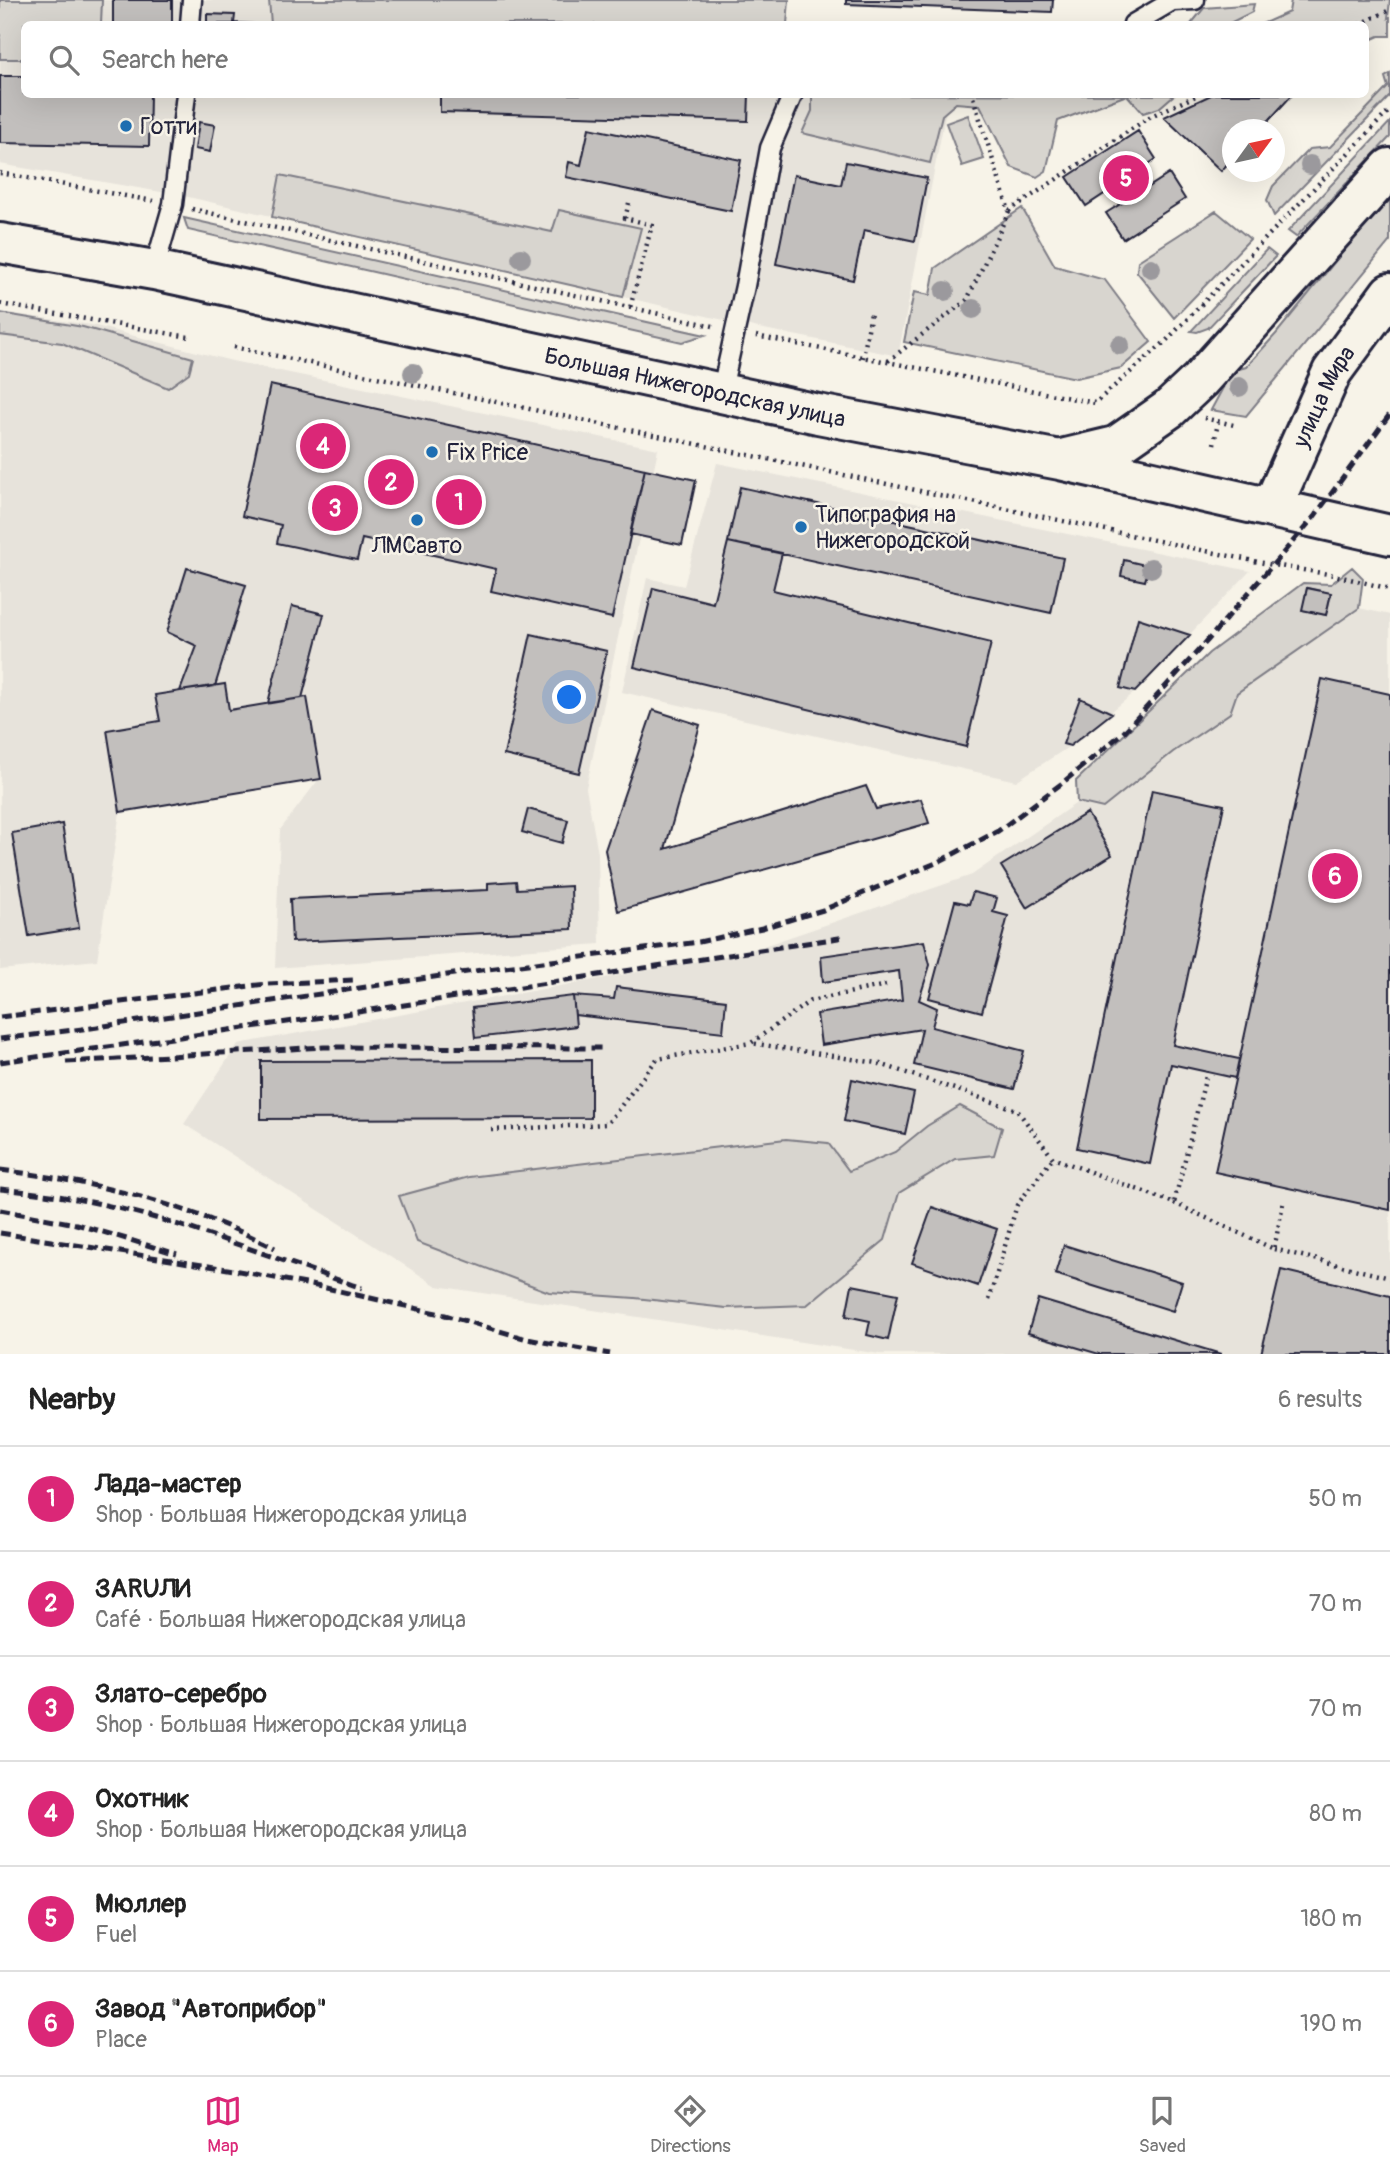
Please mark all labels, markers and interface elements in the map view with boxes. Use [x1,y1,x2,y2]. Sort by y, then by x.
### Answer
search box [21,21,1369,98]
icon: search [45,41,83,79]
text: Search here [101,44,228,76]
place label: Готти [140,112,197,141]
marker: Готти [118,118,134,134]
north arrow [1222,119,1285,182]
pin: 5 [1103,152,1149,204]
street label: улица Мира [1285,340,1361,453]
street label: Большая Нижегородская улица [542,341,848,433]
pin: 4 [300,420,346,472]
place label: Fix Price [446,438,529,467]
marker: Fix Price [424,444,440,460]
pin: 2 [368,456,414,508]
pin: 1 [436,476,482,528]
pin: 3 [312,482,358,534]
place label: Типография на Нижегородской [815,500,970,555]
marker: ЛМСавто [409,512,425,528]
marker: Типография на Нижегородской [793,519,809,535]
place label: ЛМСавто [371,531,462,560]
your location [552,680,586,714]
pin: 6 [1312,850,1358,902]
text: Nearby [28,1381,115,1418]
text: 6 results [1278,1385,1362,1414]
text: Лада-мастер [95,1468,241,1500]
text: 1 [47,1484,56,1513]
text: 50 m [1308,1484,1362,1513]
text: Shop · Большая Нижегородская улица [95,1500,467,1529]
text: ЗАRUЛИ [95,1573,191,1605]
text: 2 [45,1589,57,1618]
text: 70 m [1309,1589,1362,1618]
text: Café · Большая Нижегородская улица [95,1605,466,1634]
text: Злато-серебро [95,1678,267,1710]
text: 3 [45,1694,57,1723]
text: 70 m [1309,1694,1362,1723]
text: Shop · Большая Нижегородская улица [95,1710,467,1739]
text: Охотник [95,1783,189,1815]
text: 4 [44,1799,58,1828]
text: 80 m [1309,1799,1362,1828]
text: Shop · Большая Нижегородская улица [95,1815,467,1844]
text: Мюллер [95,1888,186,1920]
text: 5 [45,1904,57,1933]
text: 180 m [1300,1904,1362,1933]
text: Fuel [95,1920,137,1949]
text: Завод "Автоприбор" [95,1993,327,2025]
text: 6 [44,2009,58,2038]
text: 190 m [1300,2009,1362,2038]
text: Place [95,2025,147,2054]
tab: Map [204,2092,242,2158]
tab: Directions [650,2092,731,2158]
tab: Saved [1139,2092,1186,2158]

